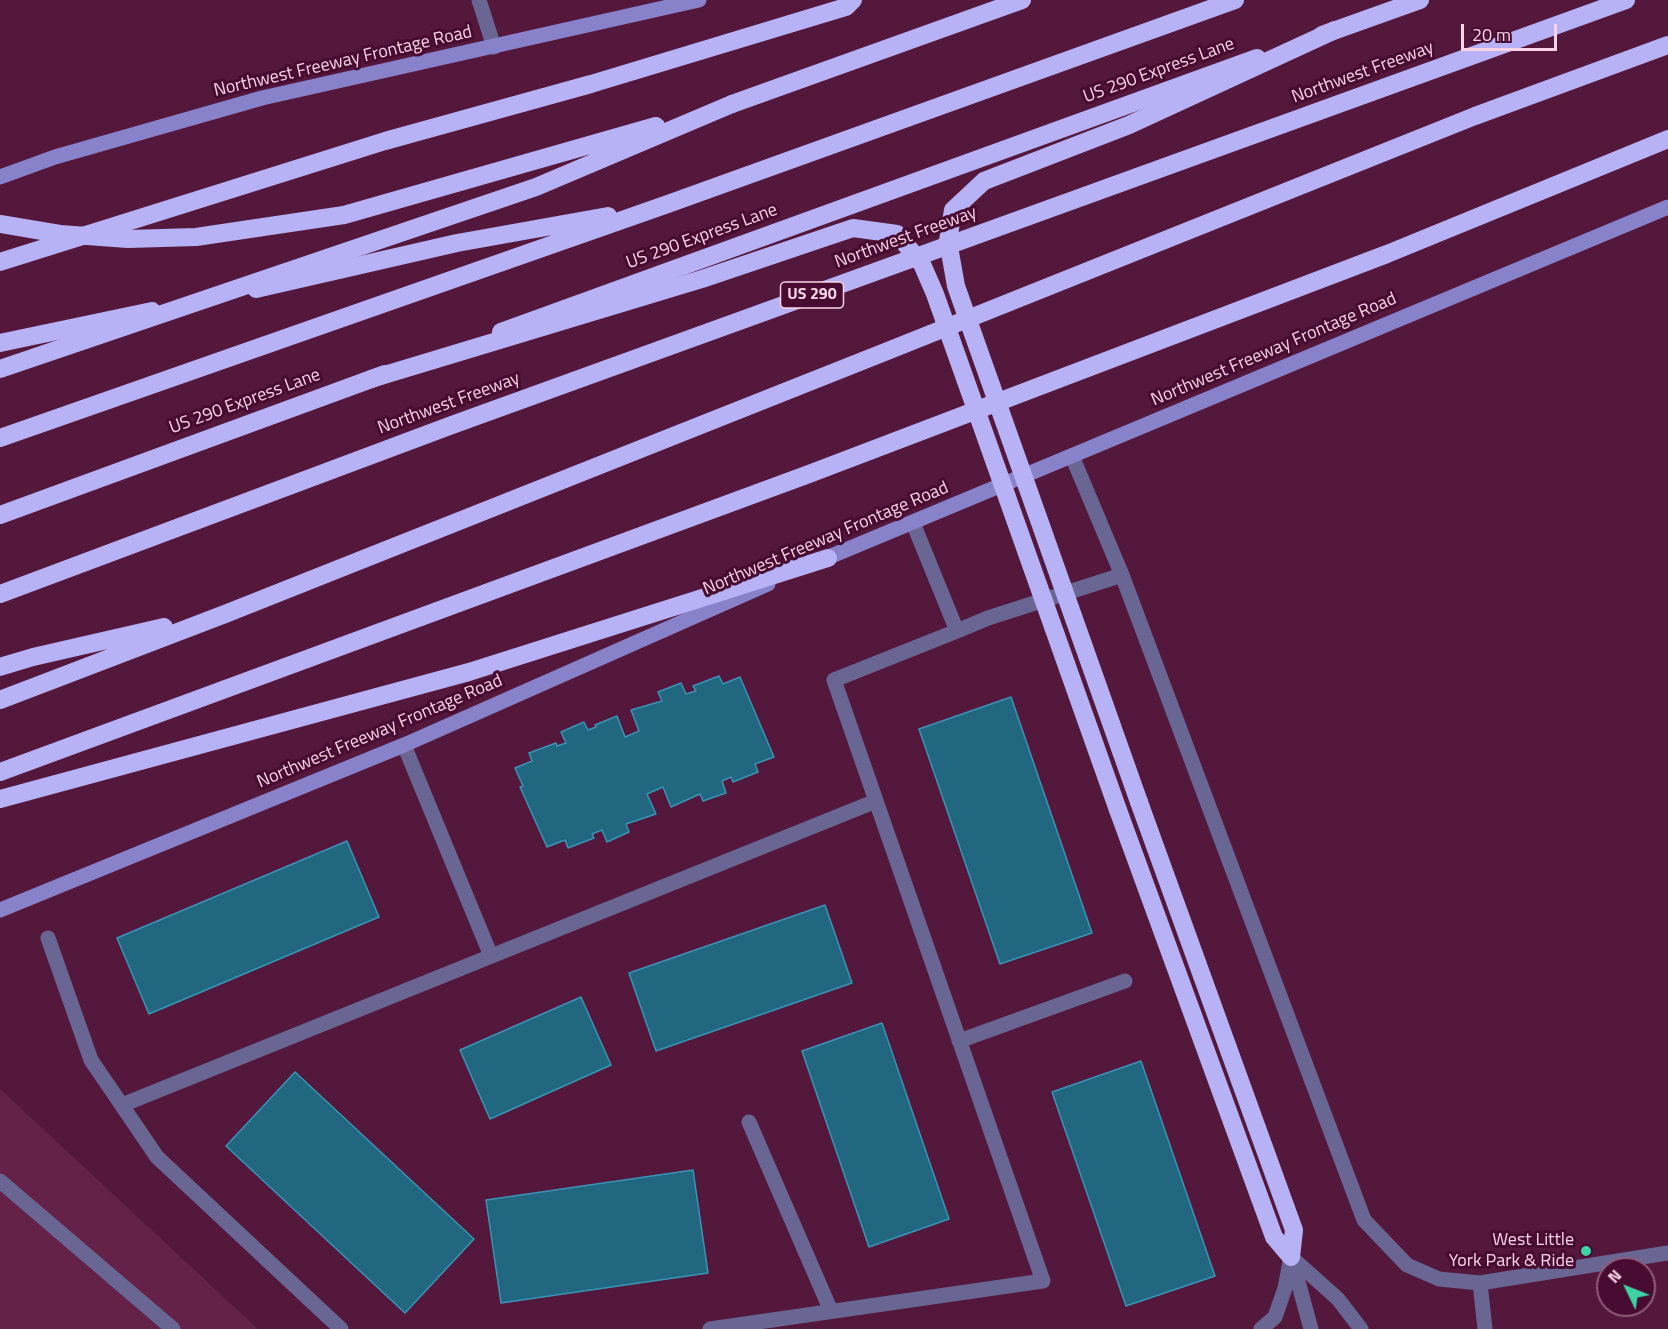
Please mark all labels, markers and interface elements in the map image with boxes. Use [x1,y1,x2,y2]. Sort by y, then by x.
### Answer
scale bar [1464,12,1560,50]
text: 20 m [1472,21,1511,48]
street label: Northwest Freeway Frontage Road [212,22,474,102]
street label: US 290 Express Lane [1080,34,1238,108]
street label: Northwest Freeway [1289,37,1437,109]
street label: US 290 Express Lane [623,200,781,274]
street label: Northwest Freeway [832,202,980,274]
road number: US 290 [780,282,844,308]
street label: Northwest Freeway Frontage Road [1148,288,1400,412]
street label: US 290 Express Lane [166,365,324,439]
street label: Northwest Freeway [375,368,523,440]
street label: Northwest Freeway Frontage Road [700,477,952,601]
street label: Northwest Freeway Frontage Road [254,670,506,794]
place label: West Little York Park & Ride [1449,1230,1574,1272]
marker: West Little York Park & Ride [1579,1244,1593,1258]
north arrow [1596,1257,1656,1317]
text: N [1602,1264,1627,1288]

